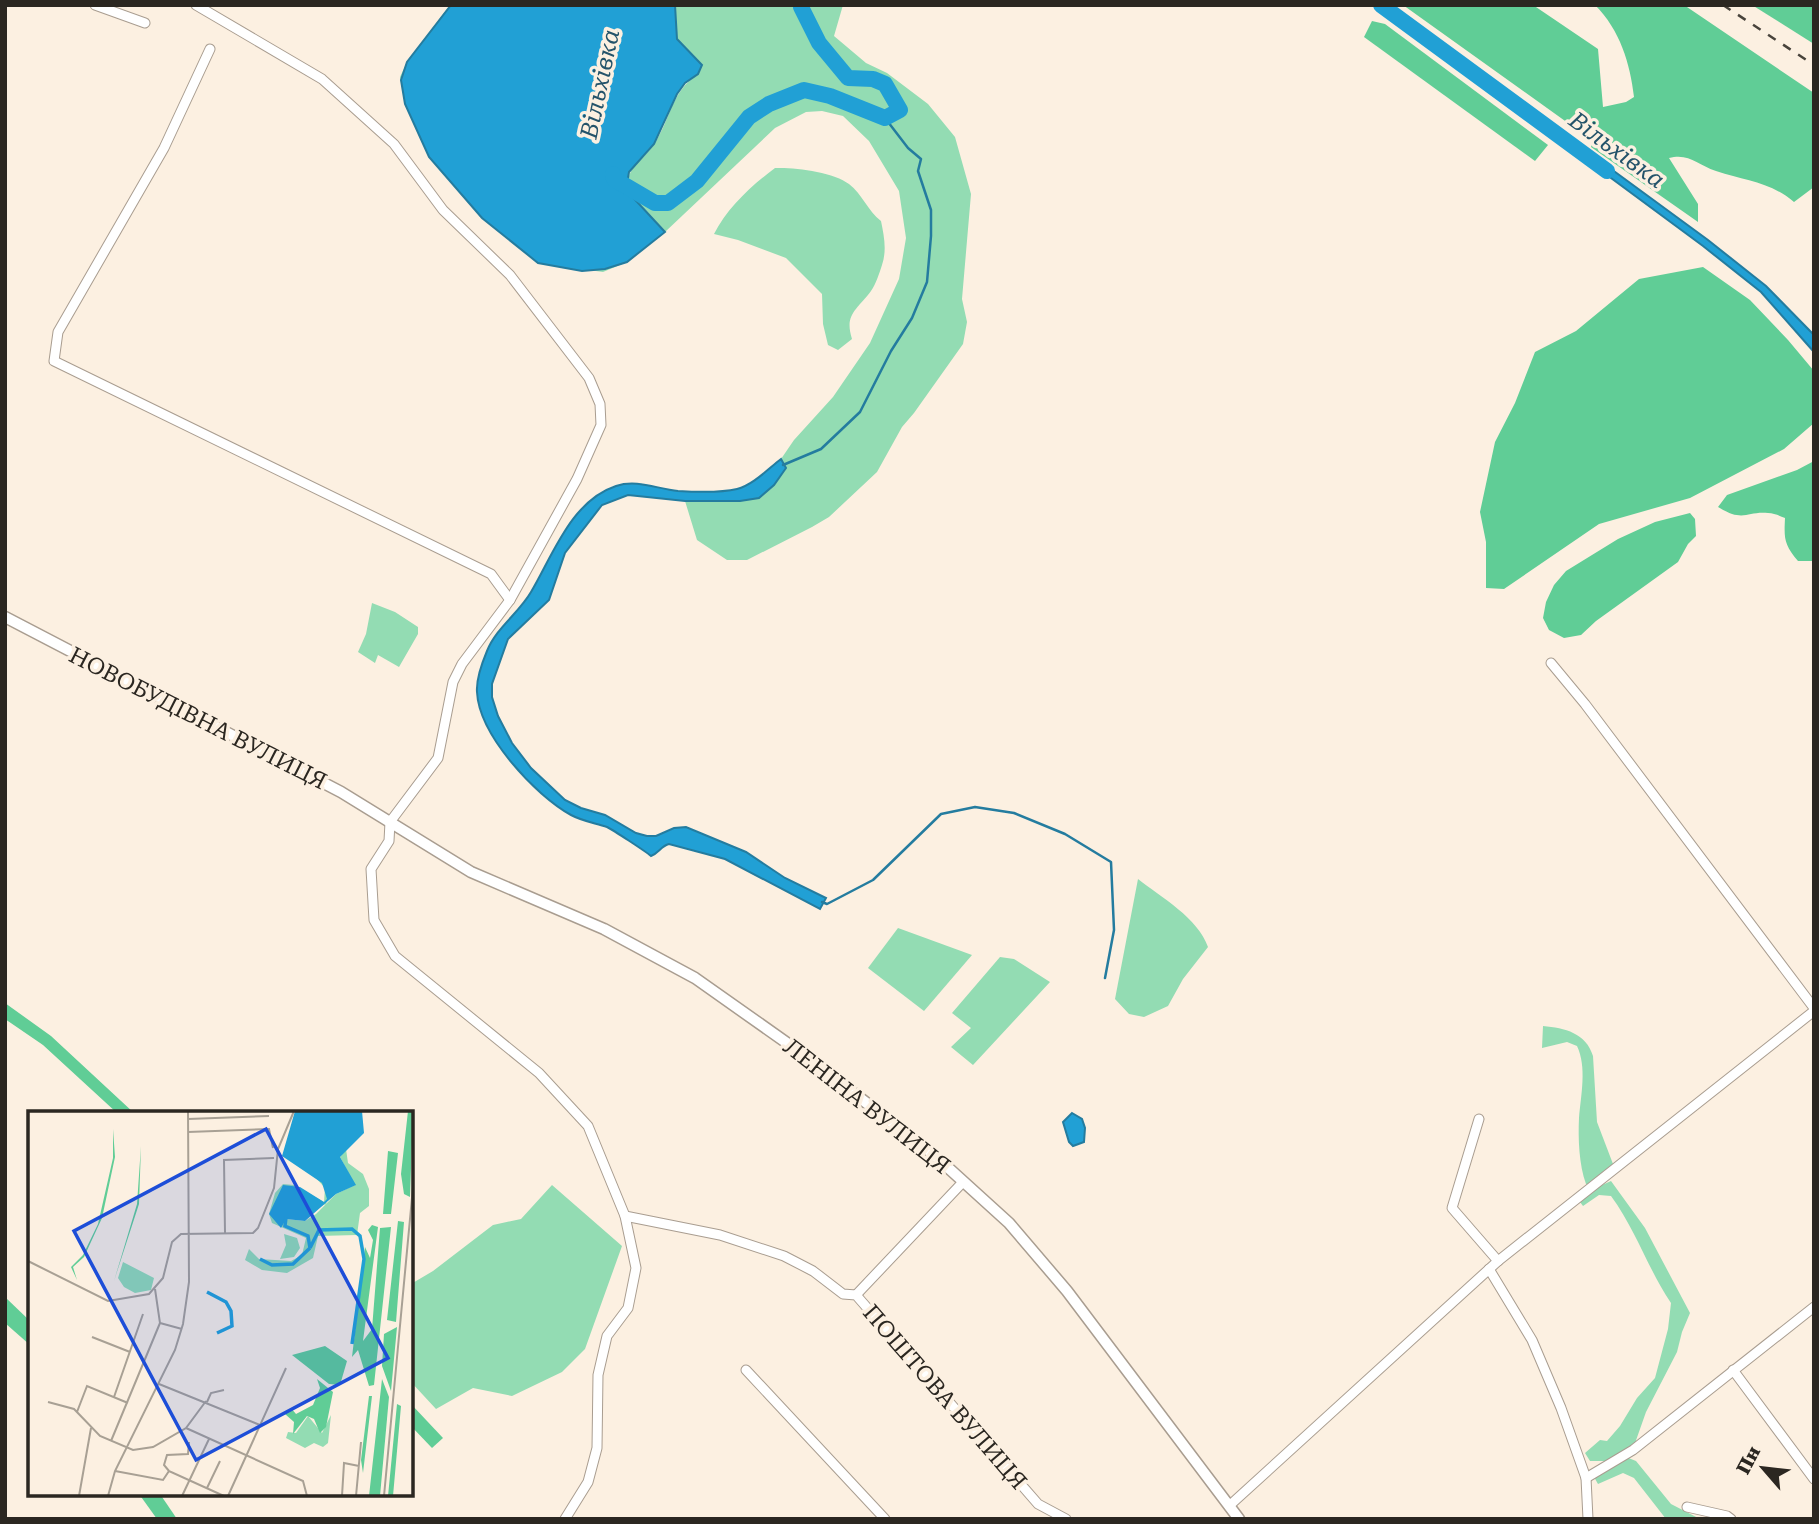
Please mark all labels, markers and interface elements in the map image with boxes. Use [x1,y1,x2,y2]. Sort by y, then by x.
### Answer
water label: Вільхівка [575,27,625,142]
water label: Вільхівка [1563,105,1670,194]
street label: НОВОБУДІВНА ВУЛИЦЯ [64,642,331,795]
street label: ЛЕНІНА ВУЛИЦЯ [778,1033,955,1180]
inset map [28,1111,413,1496]
street label: ПОШТОВА ВУЛИЦЯ [857,1300,1032,1495]
north arrow [1728,1433,1798,1503]
text: Пн [1732,1442,1765,1478]

